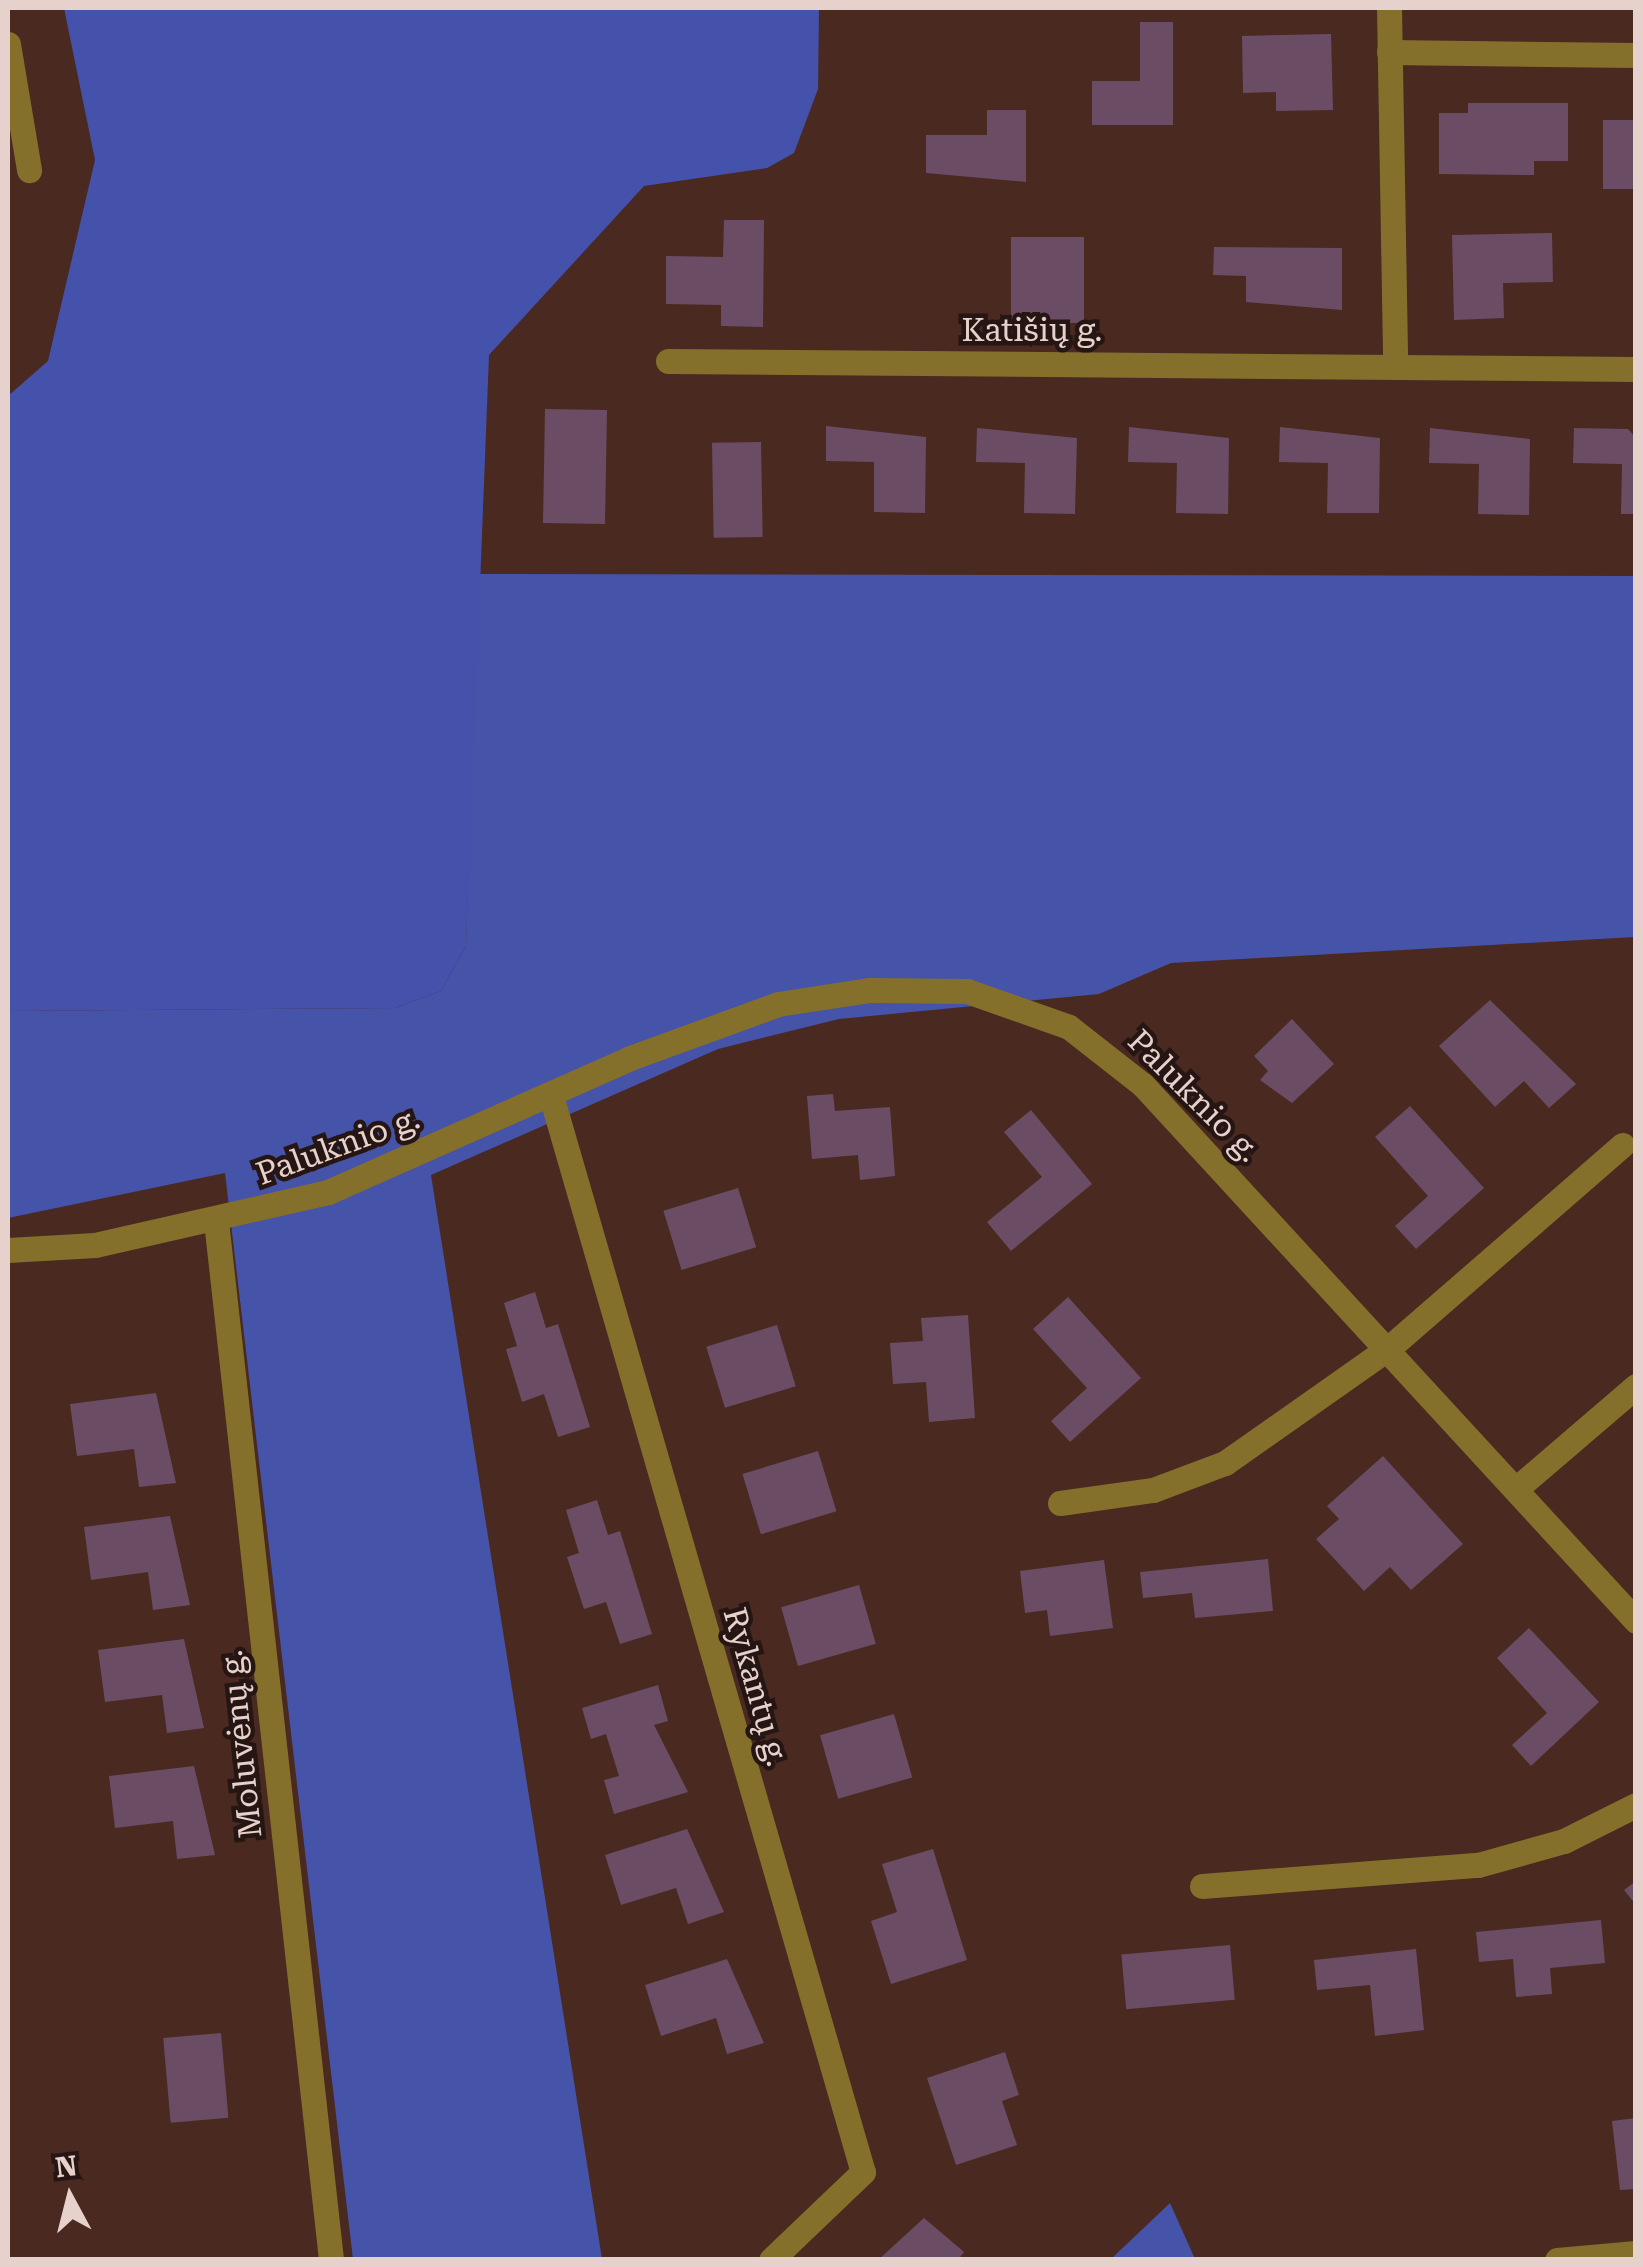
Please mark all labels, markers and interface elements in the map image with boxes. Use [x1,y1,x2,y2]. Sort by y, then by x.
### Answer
street label: Katišių g. [961,311,1103,349]
street label: Paluknio g. [1120,1022,1268,1170]
street label: Paluknio g. [251,1099,425,1193]
street label: Rykantų g. [715,1603,797,1771]
street label: Moluvėnų g. [212,1648,270,1840]
north arrow [20,2147,120,2247]
text: N [54,2149,79,2184]

